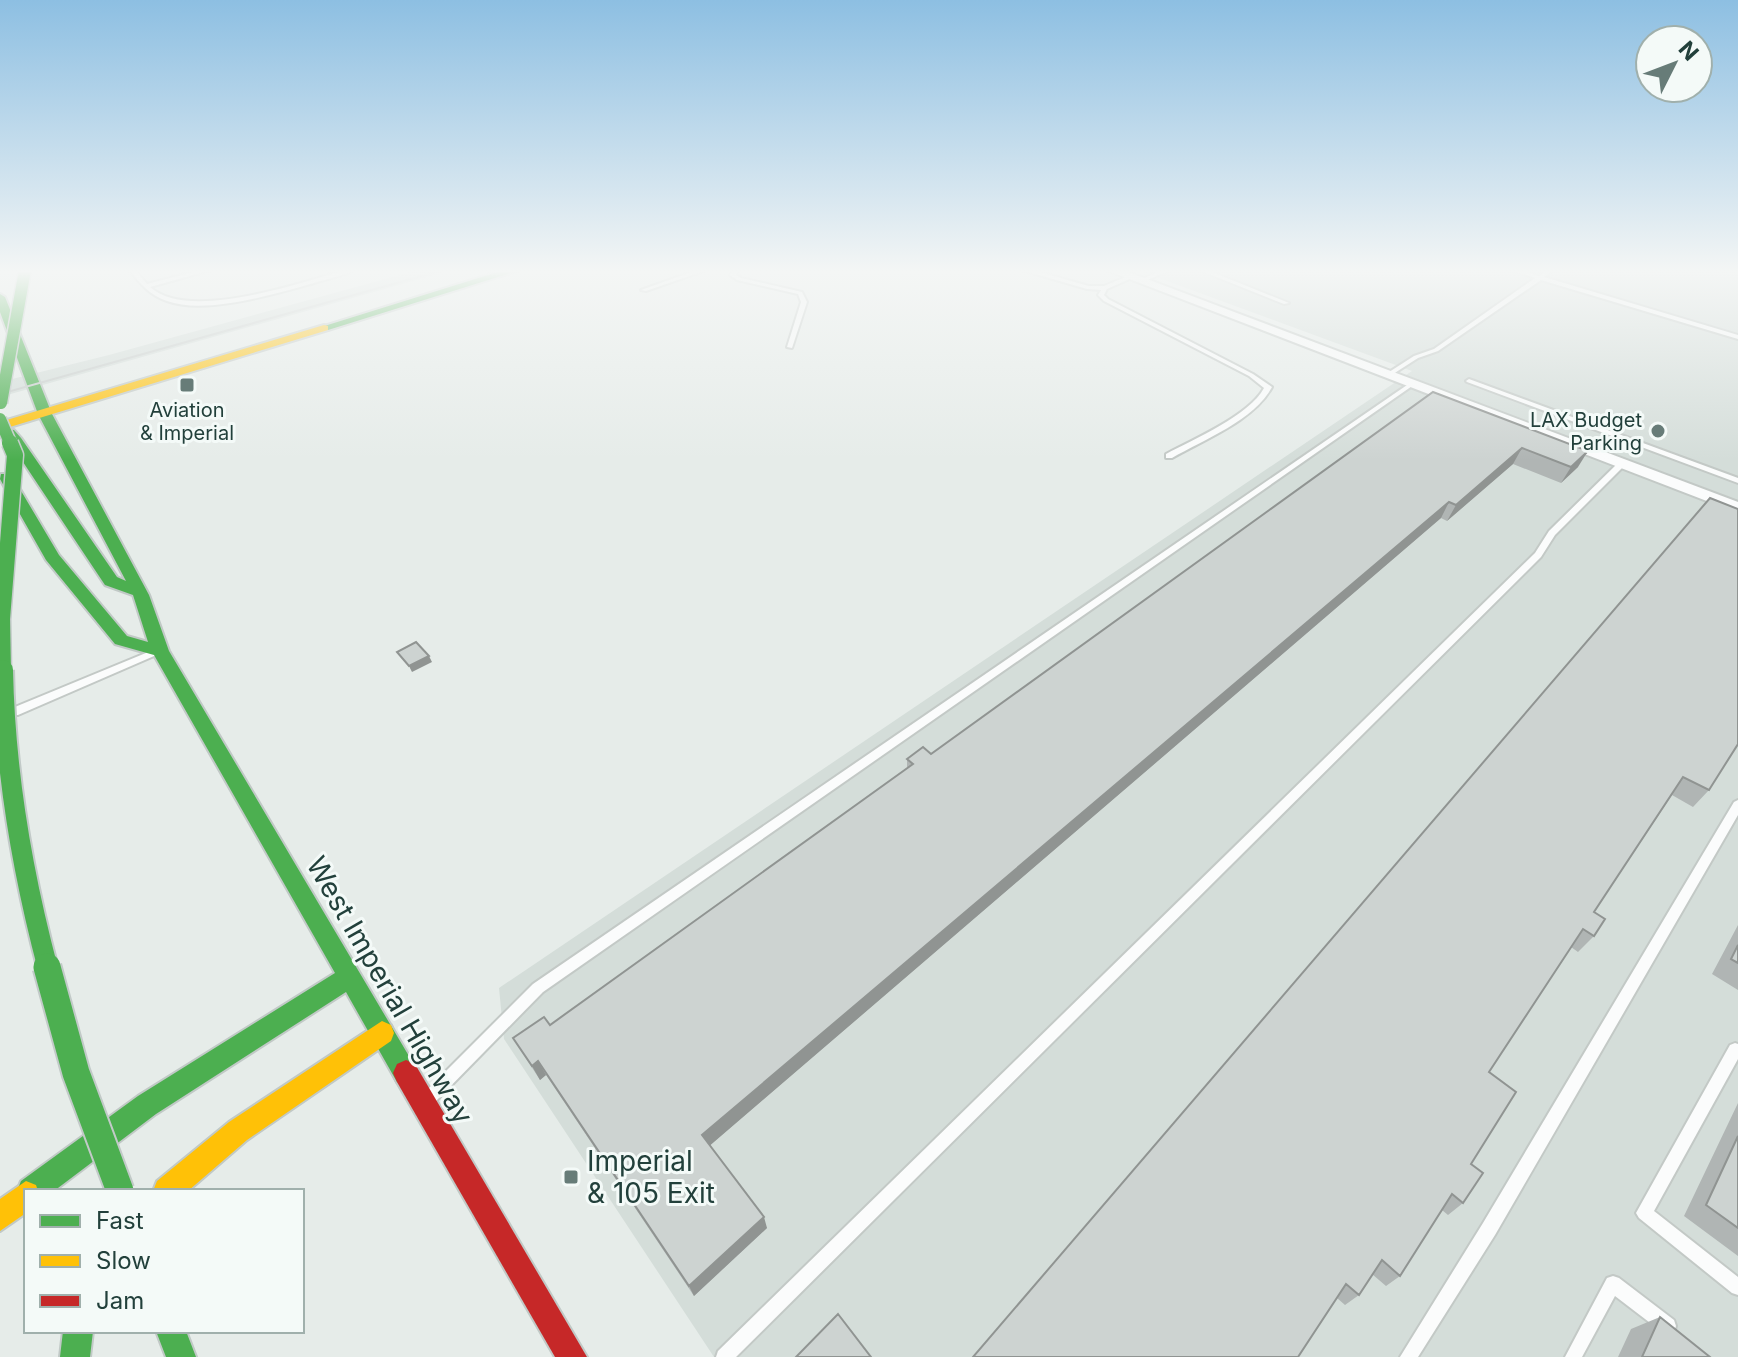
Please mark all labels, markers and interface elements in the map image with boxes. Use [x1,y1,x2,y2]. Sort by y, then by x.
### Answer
north arrow [1634,24,1714,104]
text: N [1674,36,1704,66]
marker: Aviation & Imperial [178,376,196,394]
place label: Aviation & Imperial [140,398,234,445]
place label: LAX Budget Parking [1530,408,1642,455]
marker: LAX Budget Parking [1649,422,1667,440]
street label: West Imperial Highway [299,850,481,1130]
place label: Imperial & 105 Exit [587,1144,715,1210]
marker: Imperial & 105 Exit [562,1168,580,1186]
legend [24,1189,304,1333]
text: Fast [96,1206,144,1235]
text: Slow [96,1246,151,1275]
text: Jam [96,1286,144,1315]

